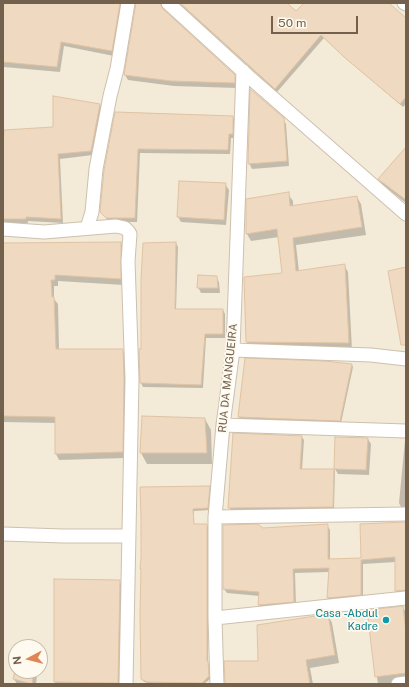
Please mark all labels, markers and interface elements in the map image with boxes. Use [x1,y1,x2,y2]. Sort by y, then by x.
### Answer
scale bar [273,8,360,34]
text: 50 m [278,16,306,30]
street label: RUA DA MANGUEIRA [216,323,240,433]
place label: Casa -Abdul Kadre [316,607,378,633]
marker: Casa -Abdul Kadre [381,615,391,625]
north arrow [8,639,48,679]
text: N [11,655,24,665]

